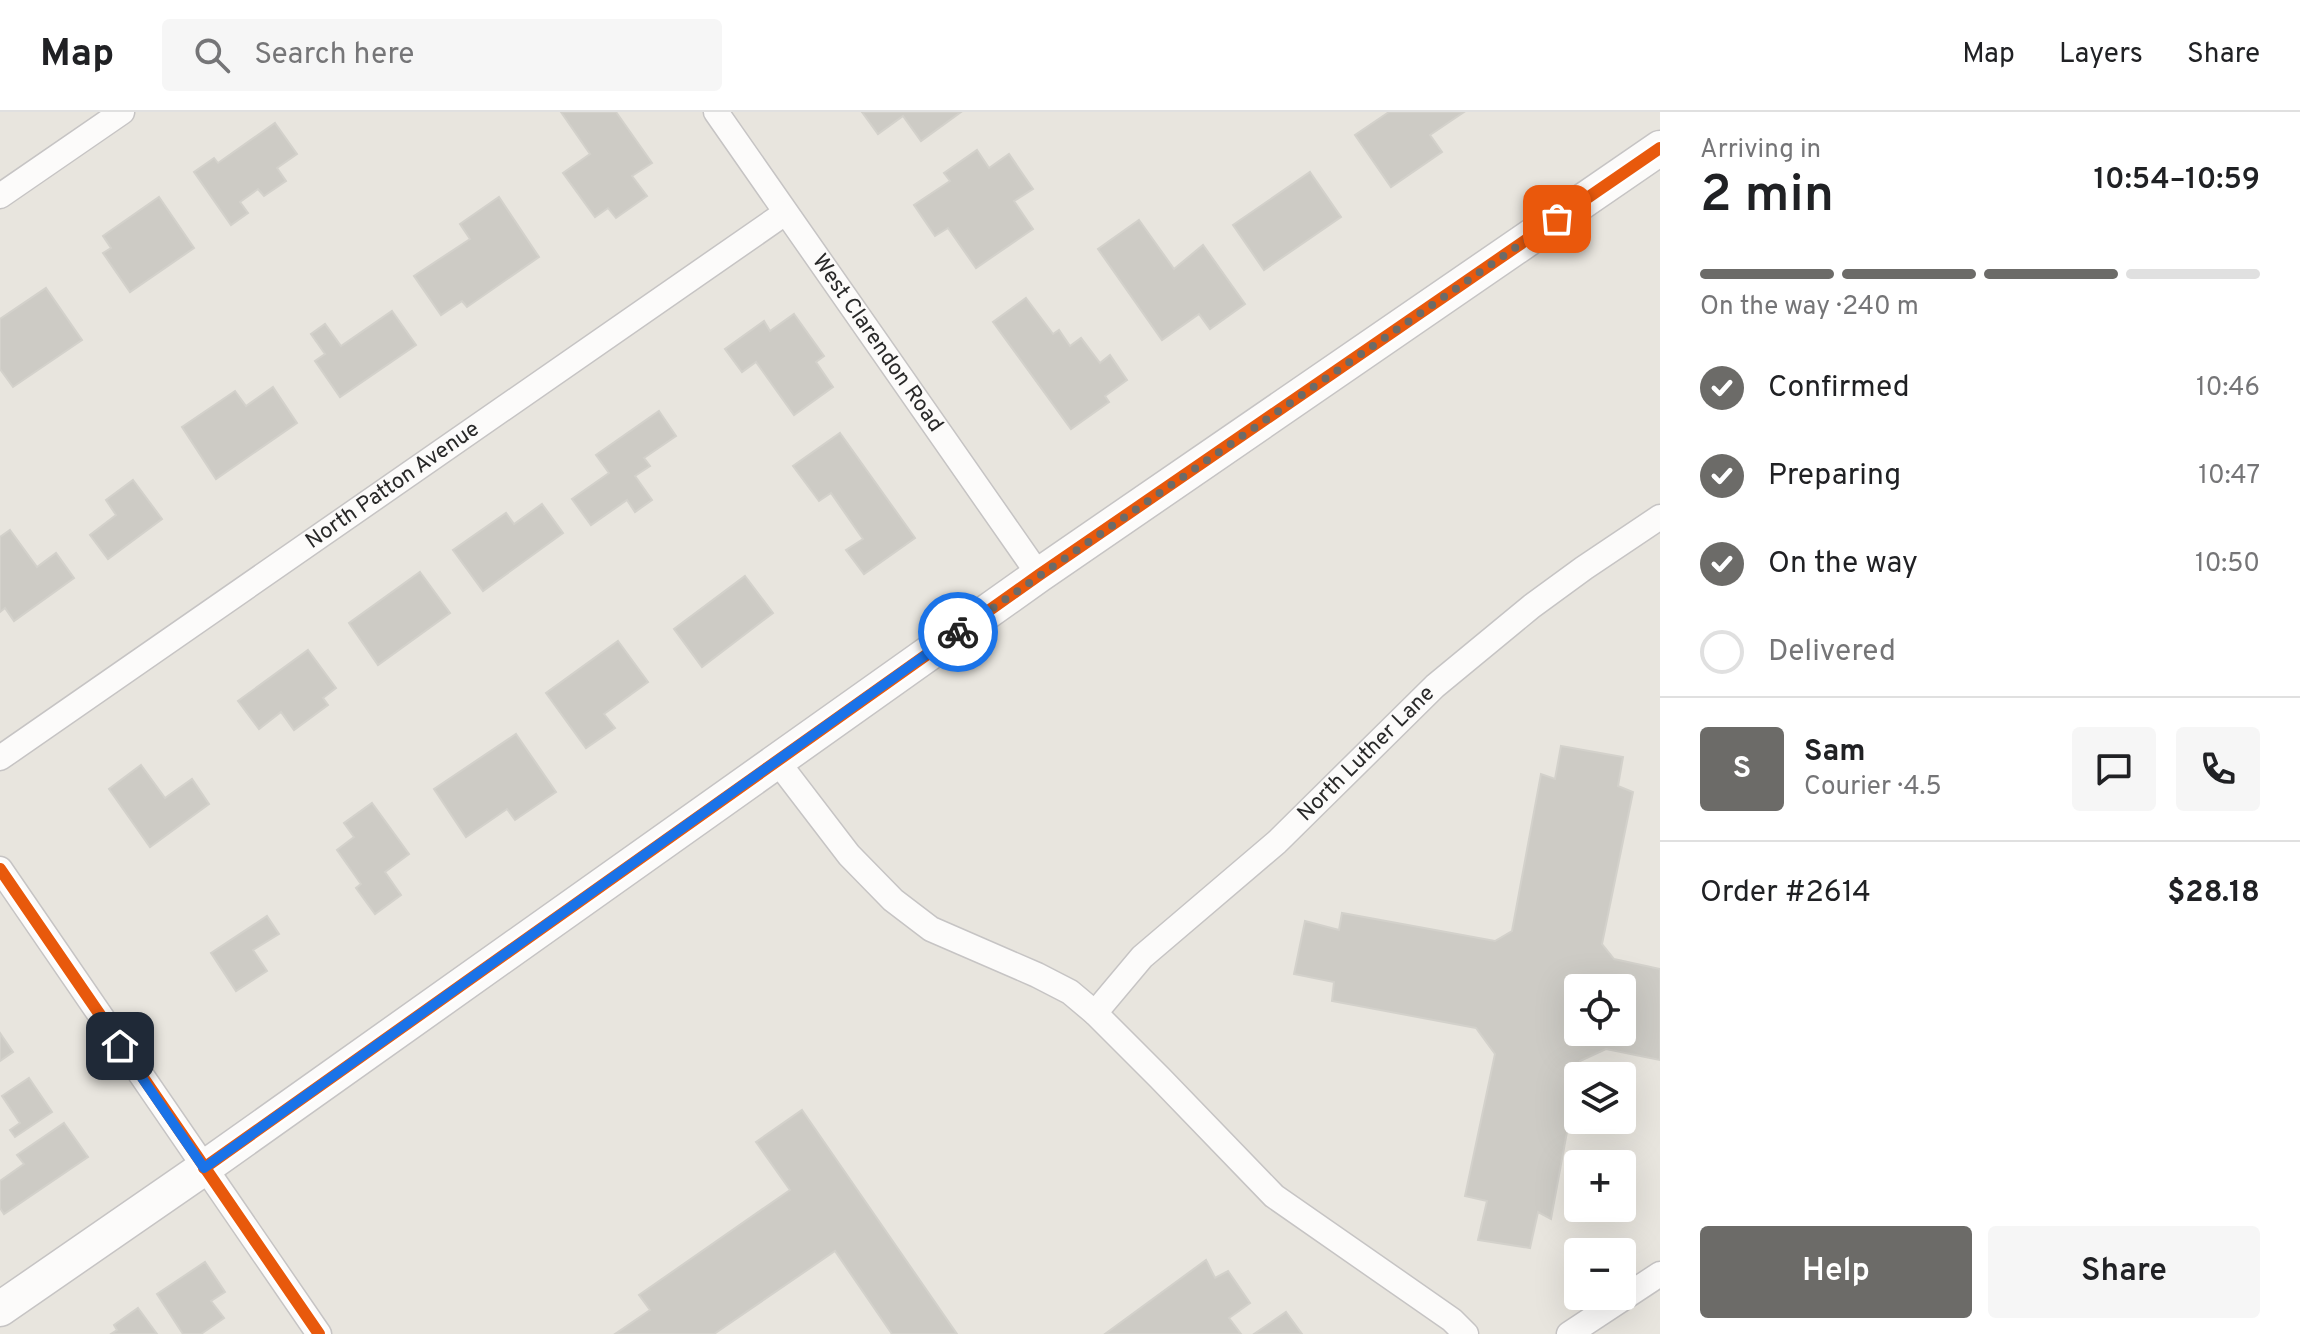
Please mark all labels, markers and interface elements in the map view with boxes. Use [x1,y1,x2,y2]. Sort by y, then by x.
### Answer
search box [162,19,722,91]
text: Map [40,31,114,80]
icon: search [190,33,234,77]
text: Search here [254,37,414,74]
text: Map [1962,37,2015,73]
text: Layers [2059,37,2143,73]
text: Share [2187,37,2260,73]
text: Arriving in [1700,134,1821,167]
text: 10:54–10:59 [2093,162,2260,199]
text: 2 min [1700,164,1834,230]
pin [1523,185,1591,253]
icon: bag [1535,197,1579,241]
street label: West Clarendon Road [806,249,949,438]
text: On the way · 240 m [1700,291,1919,324]
icon: check [1700,366,1744,410]
text: Confirmed [1768,370,1910,407]
text: 10:46 [2196,372,2260,405]
street label: North Patton Avenue [301,416,485,555]
icon: check [1700,454,1744,498]
text: Preparing [1768,458,1901,495]
text: 10:47 [2198,460,2260,493]
icon: check [1700,542,1744,586]
text: On the way [1768,546,1918,583]
text: 10:50 [2195,548,2260,581]
courier [918,592,998,672]
icon: bike [936,610,980,654]
text: Delivered [1768,634,1896,671]
street label: North Luther Lane [1292,680,1441,827]
button: chat [2072,727,2156,811]
button: phone [2176,727,2260,811]
text: Sam [1804,734,1866,771]
text: S [1733,751,1751,788]
text: Courier · 4.5 [1804,771,1942,804]
text: Order #2614 [1700,875,1871,912]
text: $28.18 [2167,875,2260,912]
map controls [1564,974,1636,1310]
button: locate [1564,974,1636,1046]
pin [86,1012,154,1080]
icon: home [98,1024,142,1068]
button: layers [1564,1062,1636,1134]
button: + [1564,1150,1636,1222]
button: Help [1700,1226,1972,1318]
button: Share [1988,1226,2260,1318]
button: − [1564,1238,1636,1310]

